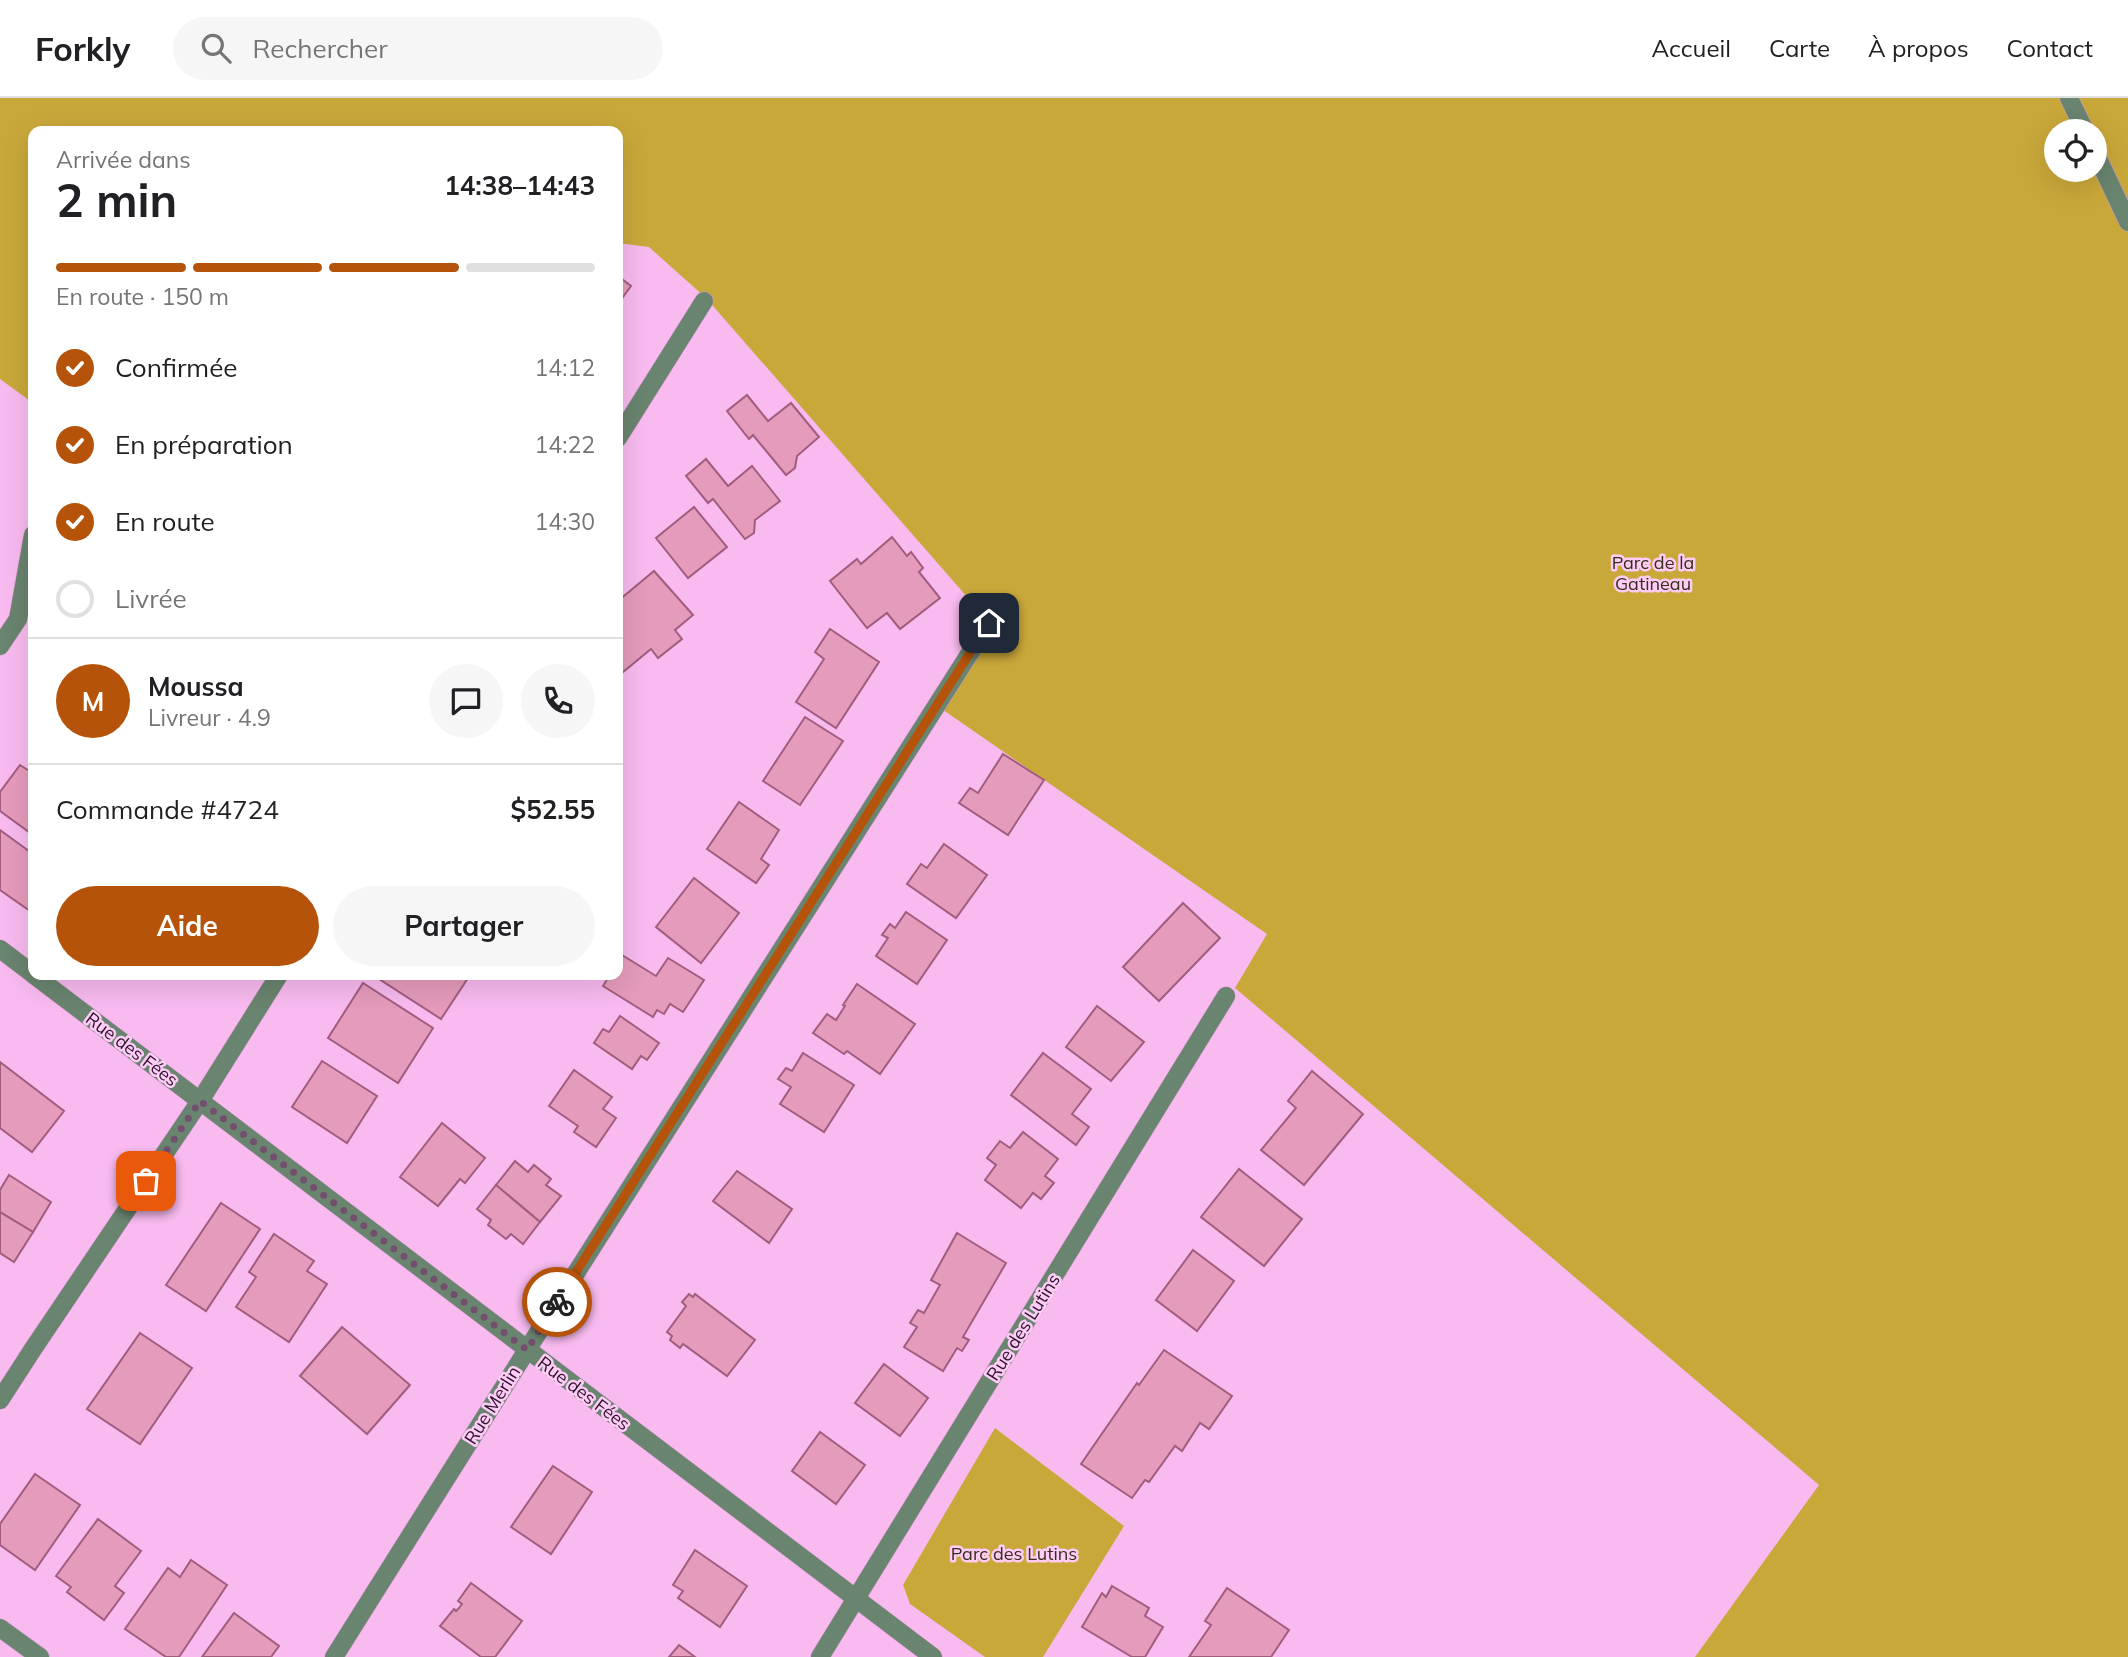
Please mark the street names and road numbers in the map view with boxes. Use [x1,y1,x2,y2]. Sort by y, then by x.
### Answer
street label: Rue des Fées [81,1007,183,1091]
street label: Rue des Lutins [981,1269,1065,1385]
street label: Rue des Fées [533,1351,635,1435]
street label: Rue Merlin [459,1361,525,1449]

